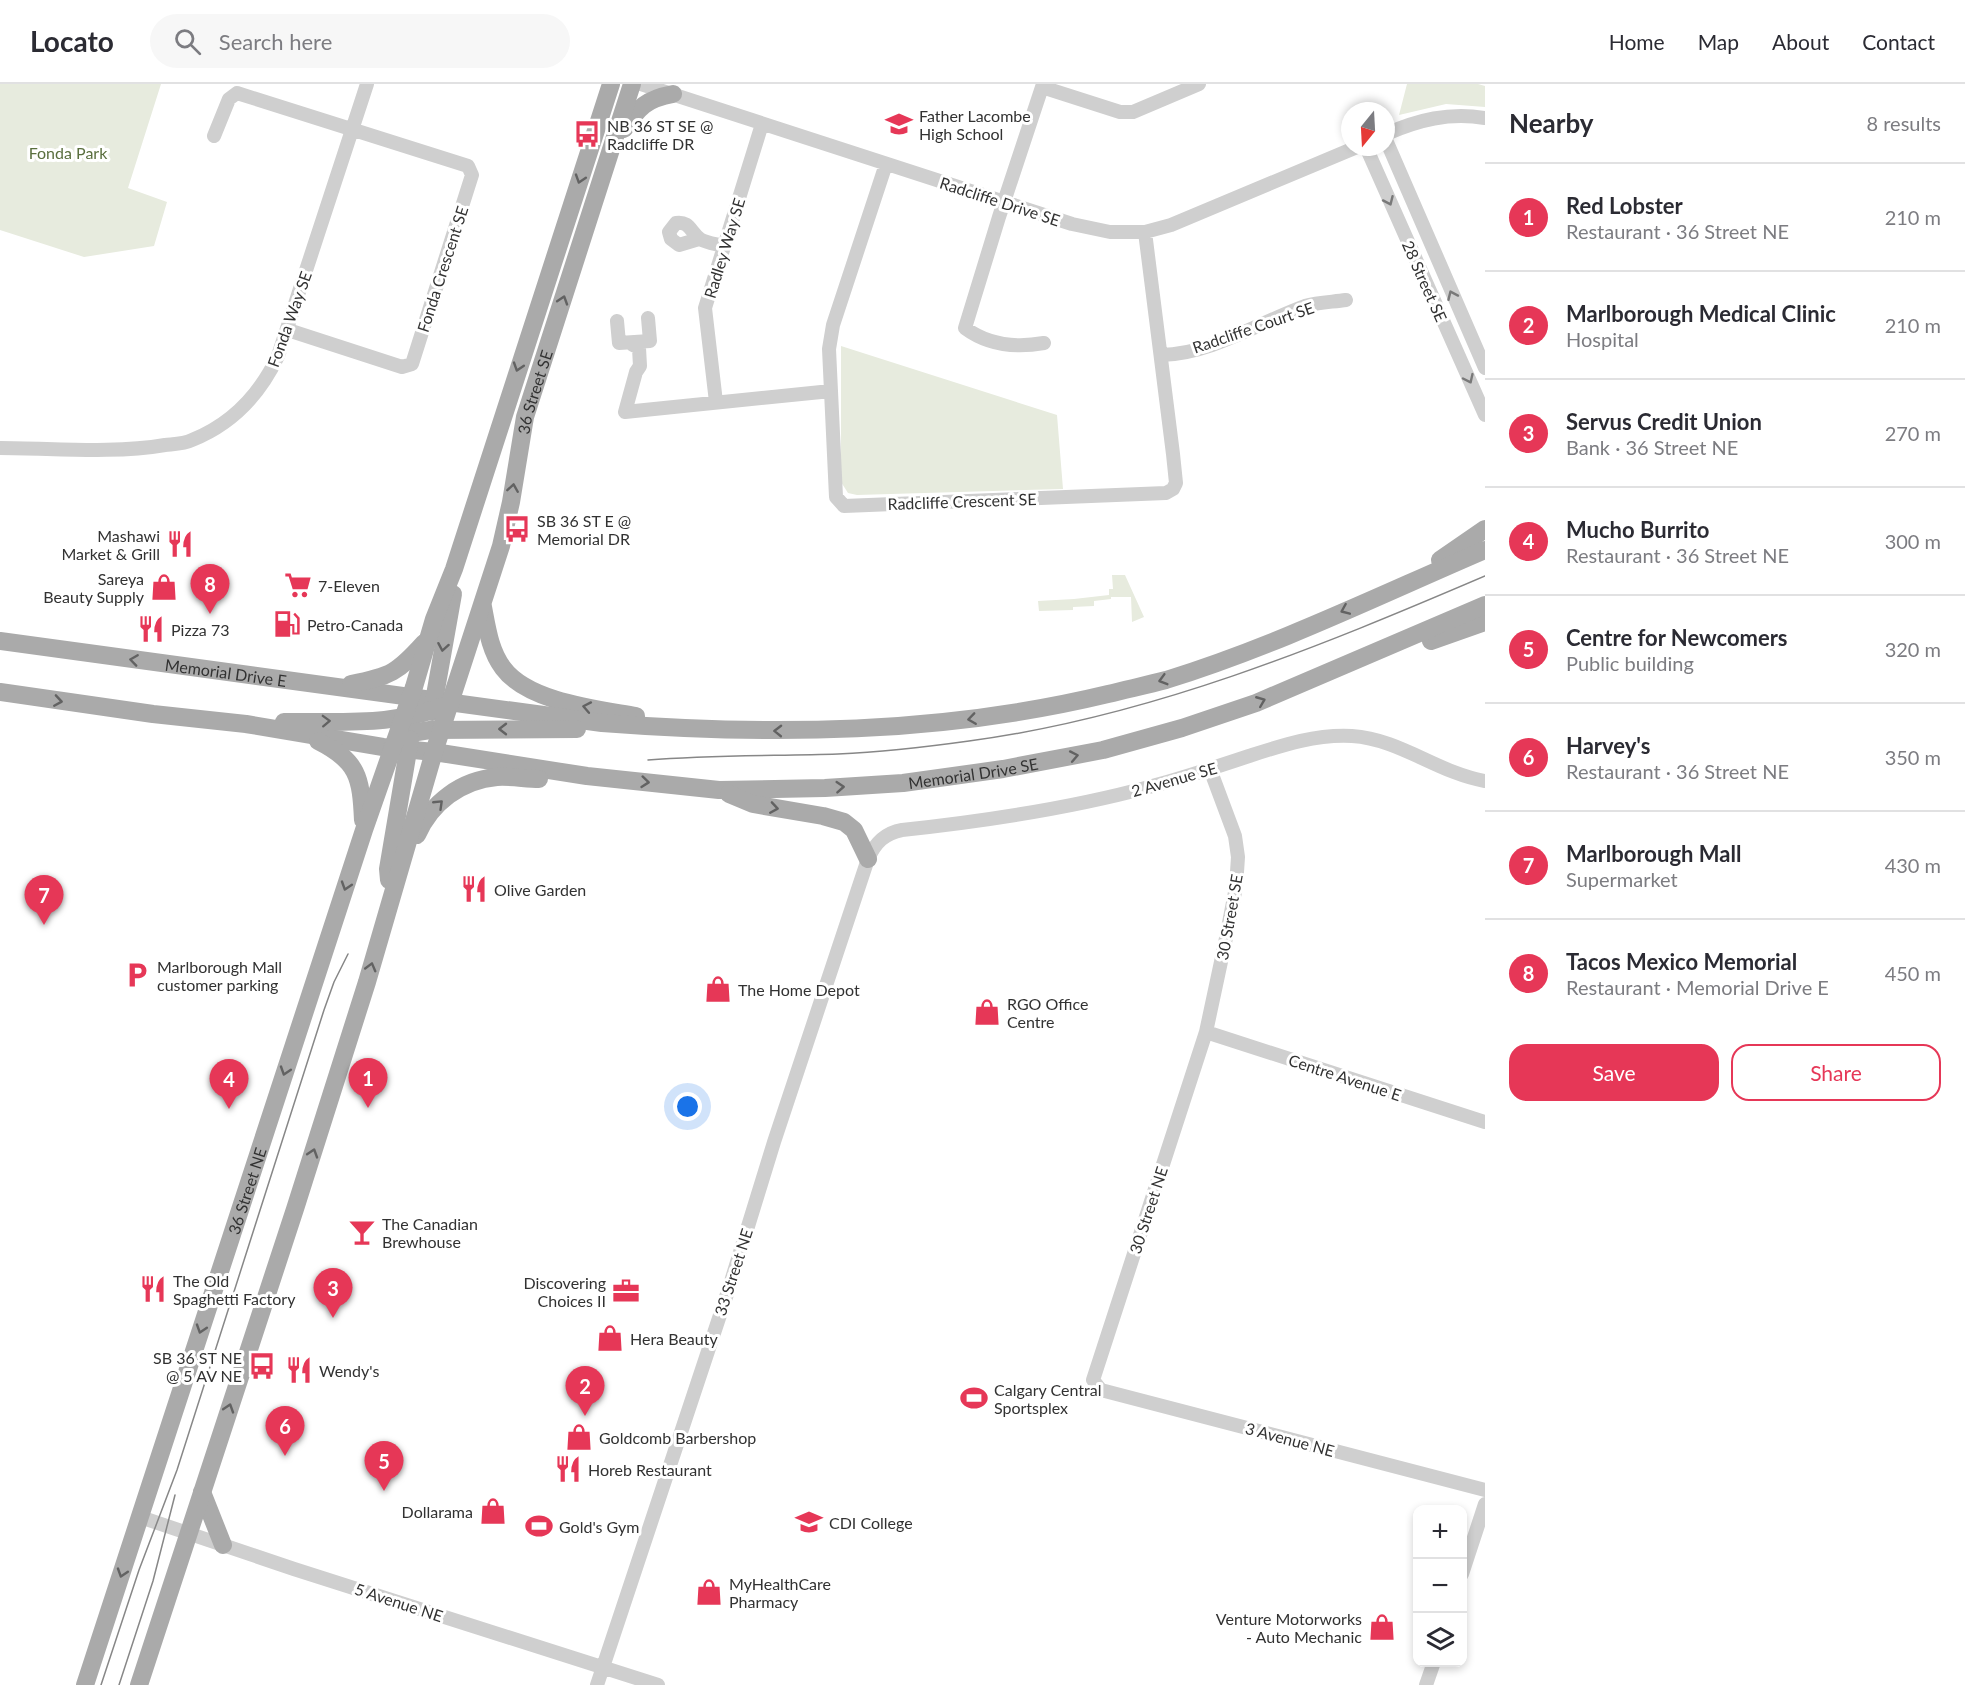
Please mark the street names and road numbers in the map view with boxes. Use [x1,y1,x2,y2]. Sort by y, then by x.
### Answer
street label: Radcliffe Drive SE [938,173,1062,229]
street label: Radley Way SE [700,196,748,300]
street label: Fonda Crescent SE [413,204,471,334]
street label: 28 Street SE [1399,237,1451,325]
street label: Fonda Way SE [263,269,315,369]
street label: Radcliffe Court SE [1190,297,1316,357]
street label: 36 Street SE [513,347,555,435]
street label: Radcliffe Crescent SE [887,489,1037,513]
street label: Memorial Drive E [164,654,288,689]
street label: Memorial Drive SE [907,753,1040,792]
street label: 2 Avenue SE [1129,758,1219,800]
street label: 30 Street SE [1212,873,1246,961]
street label: Centre Avenue E [1286,1050,1404,1104]
street label: 36 Street NE [223,1145,269,1237]
street label: 30 Street NE [1125,1164,1171,1256]
street label: 33 Street NE [710,1226,756,1318]
street label: 3 Avenue NE [1243,1418,1337,1460]
street label: 5 Avenue NE [353,1579,445,1625]

